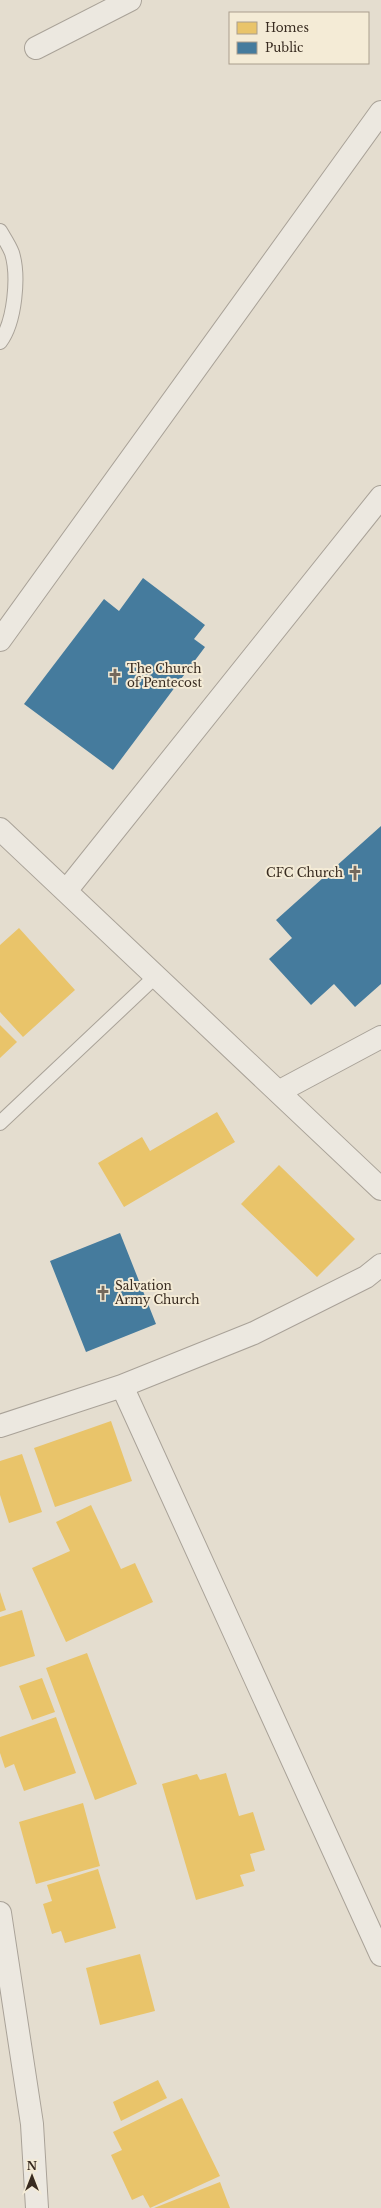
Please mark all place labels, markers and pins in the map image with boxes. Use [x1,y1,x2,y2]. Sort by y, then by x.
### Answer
place label: The Church of Pentecost [127,661,202,690]
church icon: The Church of Pentecost [106,667,124,685]
church icon: CFC Church [346,864,364,882]
place label: CFC Church [266,865,343,880]
place label: Salvation Army Church [114,1278,200,1307]
church icon: Salvation Army Church [94,1284,112,1302]

